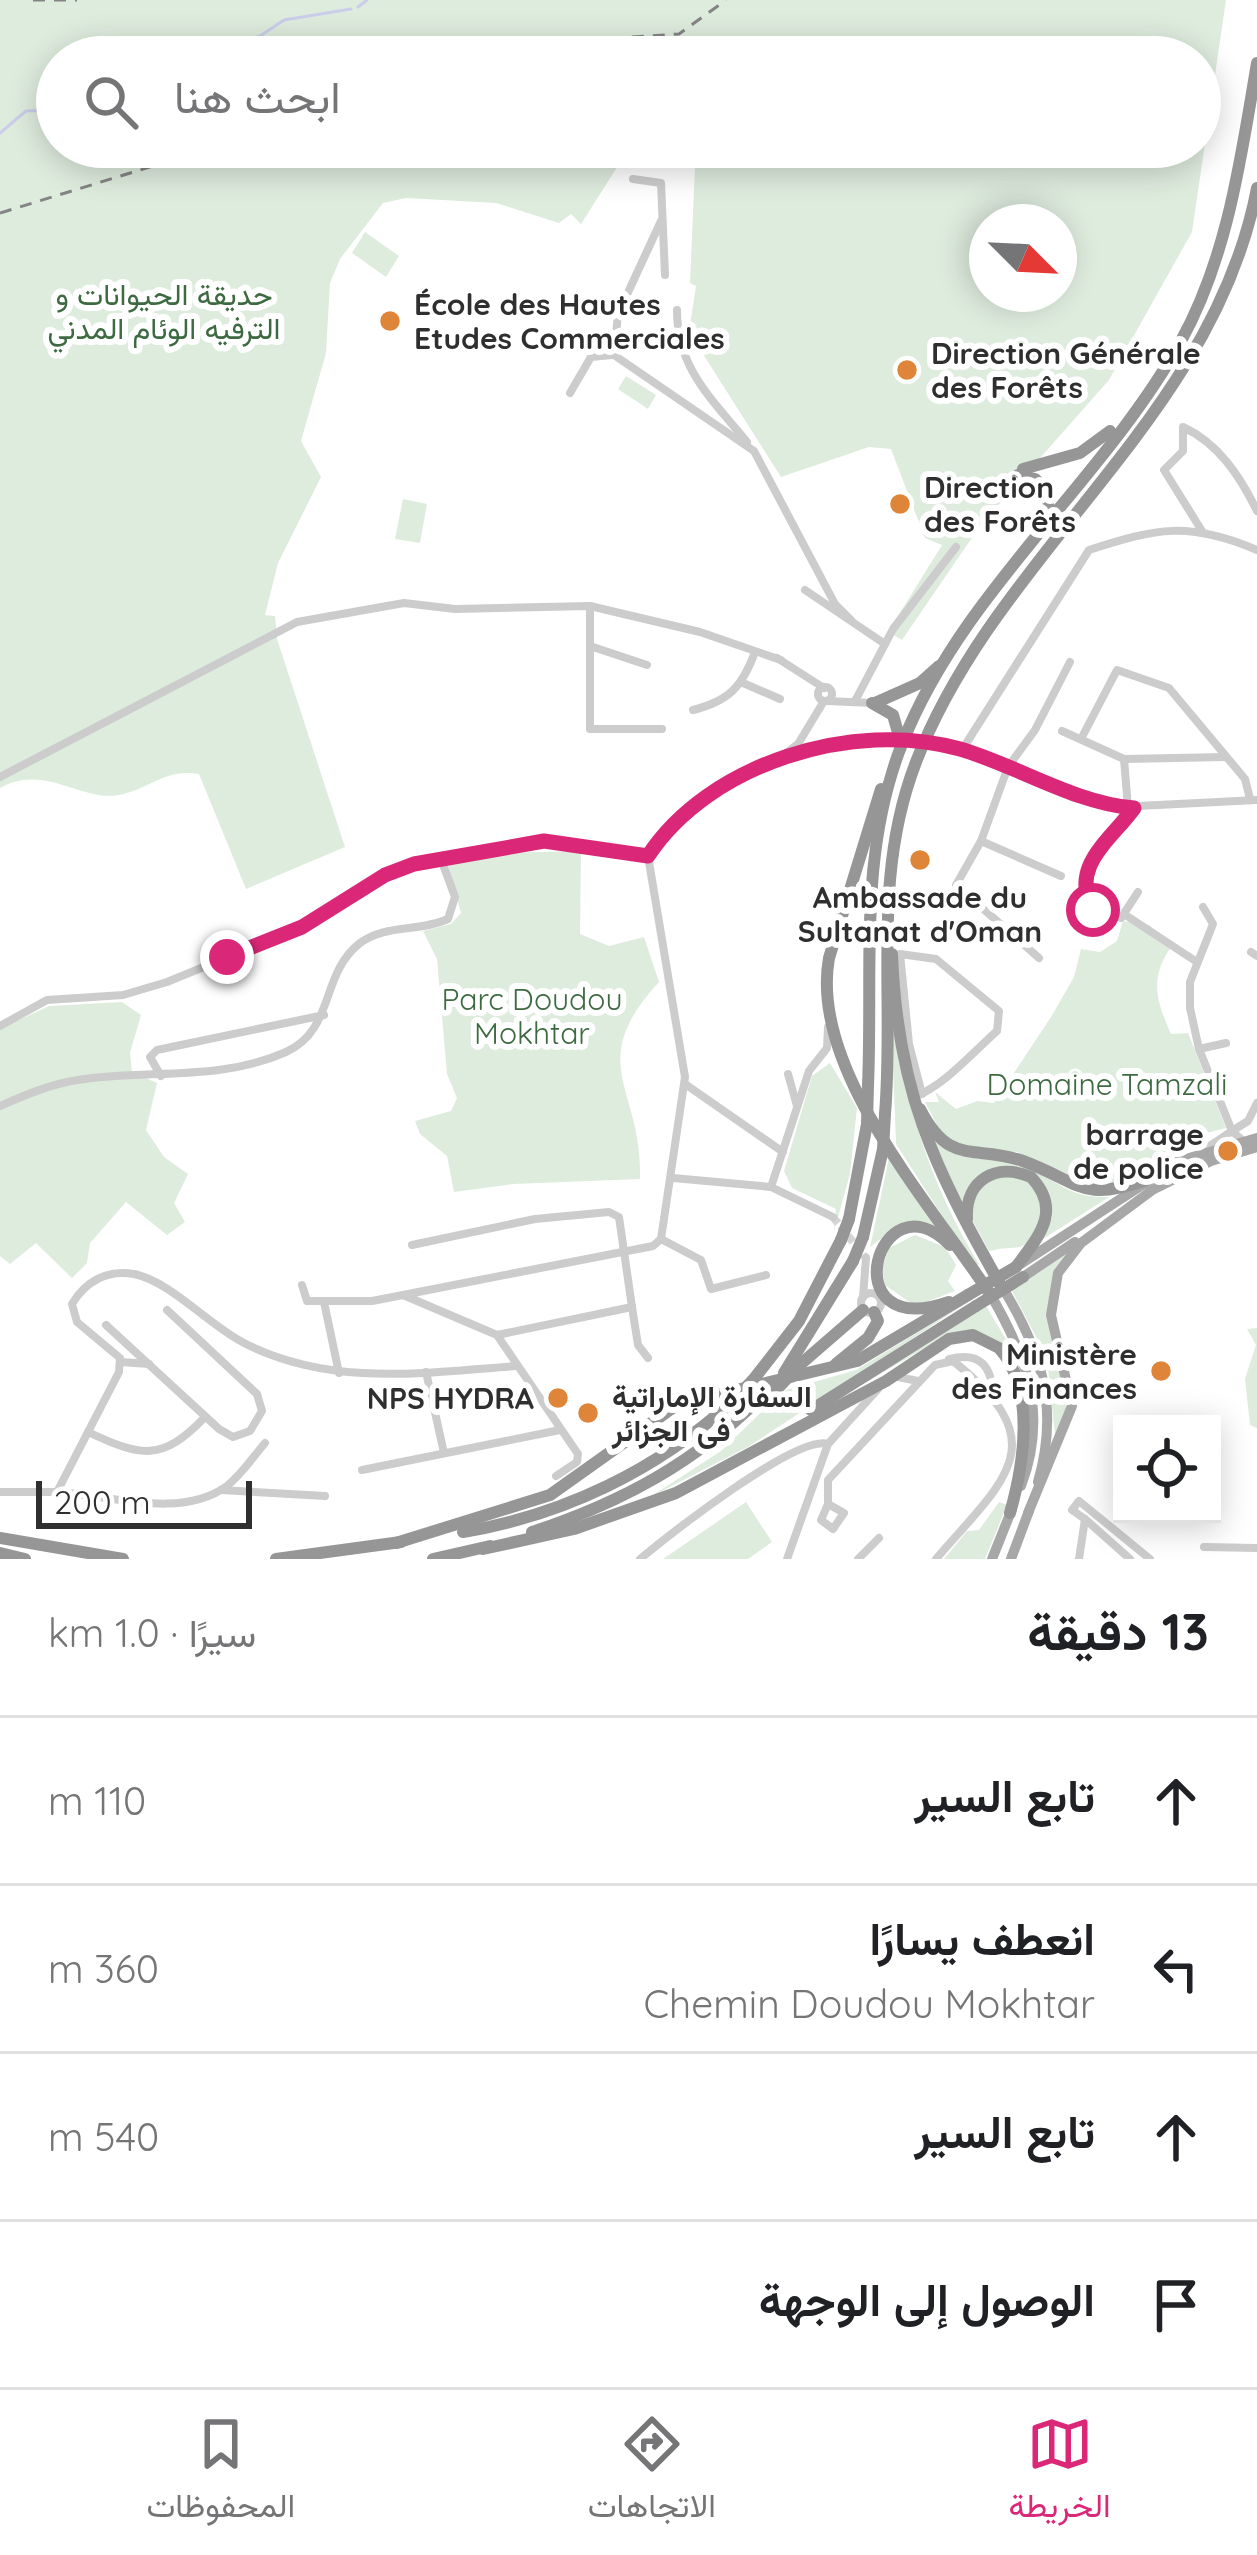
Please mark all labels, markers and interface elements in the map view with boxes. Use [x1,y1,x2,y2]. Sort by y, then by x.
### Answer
search box [36,36,1221,168]
text: ابحث هنا [174,68,341,124]
icon: search [78,69,144,135]
north arrow [969,204,1077,312]
park label: حديقة الحيوانات و الترفيه الوئام المدني [47,275,281,353]
place label: École des Hautes Etudes Commerciales [414,285,725,357]
marker: École des Hautes Etudes Commerciales [377,308,403,334]
place label: Direction Générale des Forêts [931,334,1201,406]
marker: Direction Générale des Forêts [894,357,920,383]
place label: Direction des Forêts [924,468,1076,540]
marker: Direction des Forêts [887,491,913,517]
marker: Ambassade du Sultanat d'Oman [907,847,933,873]
place label: Ambassade du Sultanat d'Oman [798,878,1042,950]
route start [1066,883,1120,937]
route end [200,930,254,984]
park label: Parc Doudou Mokhtar [442,980,622,1052]
park label: Domaine Tamzali [987,1065,1227,1103]
place label: barrage de police [1073,1115,1204,1187]
marker: barrage de police [1215,1138,1241,1164]
place label: Ministère des Finances [951,1335,1137,1407]
marker: Ministère des Finances [1148,1358,1174,1384]
place label: السفارة الإماراتية فى الجزائر [611,1377,812,1449]
place label: NPS HYDRA [367,1379,534,1417]
marker: NPS HYDRA [545,1385,571,1411]
marker: السفارة الإماراتية فى الجزائر [575,1400,601,1426]
map controls [1113,1415,1221,1523]
button: locate [1113,1415,1221,1523]
scale bar [36,1475,252,1528]
text: 200 m [54,1481,151,1522]
text: 13 دقيقة [1027,1599,1209,1663]
text: سيرًا · 1.0 km [48,1608,256,1657]
text: تابع السير [915,1767,1095,1823]
icon: ahead [1143,1768,1209,1834]
text: 110 m [48,1776,146,1825]
text: انعطف يسارًا [869,1910,1095,1966]
icon: left [1143,1936,1209,2002]
text: 360 m [48,1944,159,1993]
text: Chemin Doudou Mokhtar [644,1979,1095,2028]
text: تابع السير [915,2103,1095,2159]
icon: ahead [1143,2104,1209,2170]
text: 540 m [48,2112,159,2161]
text: الوصول إلى الوجهة [759,2271,1095,2327]
icon: arrive [1143,2272,1209,2338]
tab: المحفوظات [146,2411,295,2535]
tab: الاتجاهات [588,2411,716,2535]
tab: الخريطة [1009,2411,1111,2535]

